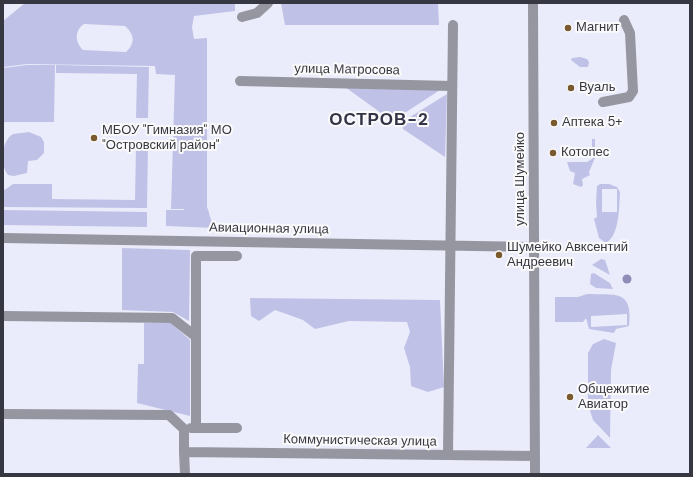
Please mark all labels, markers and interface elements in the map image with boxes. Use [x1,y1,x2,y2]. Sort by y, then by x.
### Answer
place label: Магнит [576,20,619,36]
marker: Магнит [563,23,573,33]
street label: улица Матросова [294,61,400,79]
place label: Вуаль [579,80,615,96]
marker: Вуаль [566,83,576,93]
district label: ОСТРОВ-2 [329,111,429,131]
place label: Аптека 5+ [562,115,622,131]
marker: Аптека 5+ [549,118,559,128]
place label: МБОУ "Гимназия" МО "Островский район" [102,123,232,154]
street label: улица Шумейко [513,132,529,226]
marker: МБОУ "Гимназия" МО "Островский район" [89,133,99,143]
place label: Котопес [561,145,609,161]
marker: Котопес [548,148,558,158]
street label: Авиационная улица [209,220,329,238]
place label: Шумейко Авксентий Андреевич [507,240,628,271]
marker: Шумейко Авксентий Андреевич [494,250,504,260]
place label: Общежитие Авиатор [578,382,650,413]
marker: Общежитие Авиатор [565,392,575,402]
street label: Коммунистическая улица [283,432,437,450]

